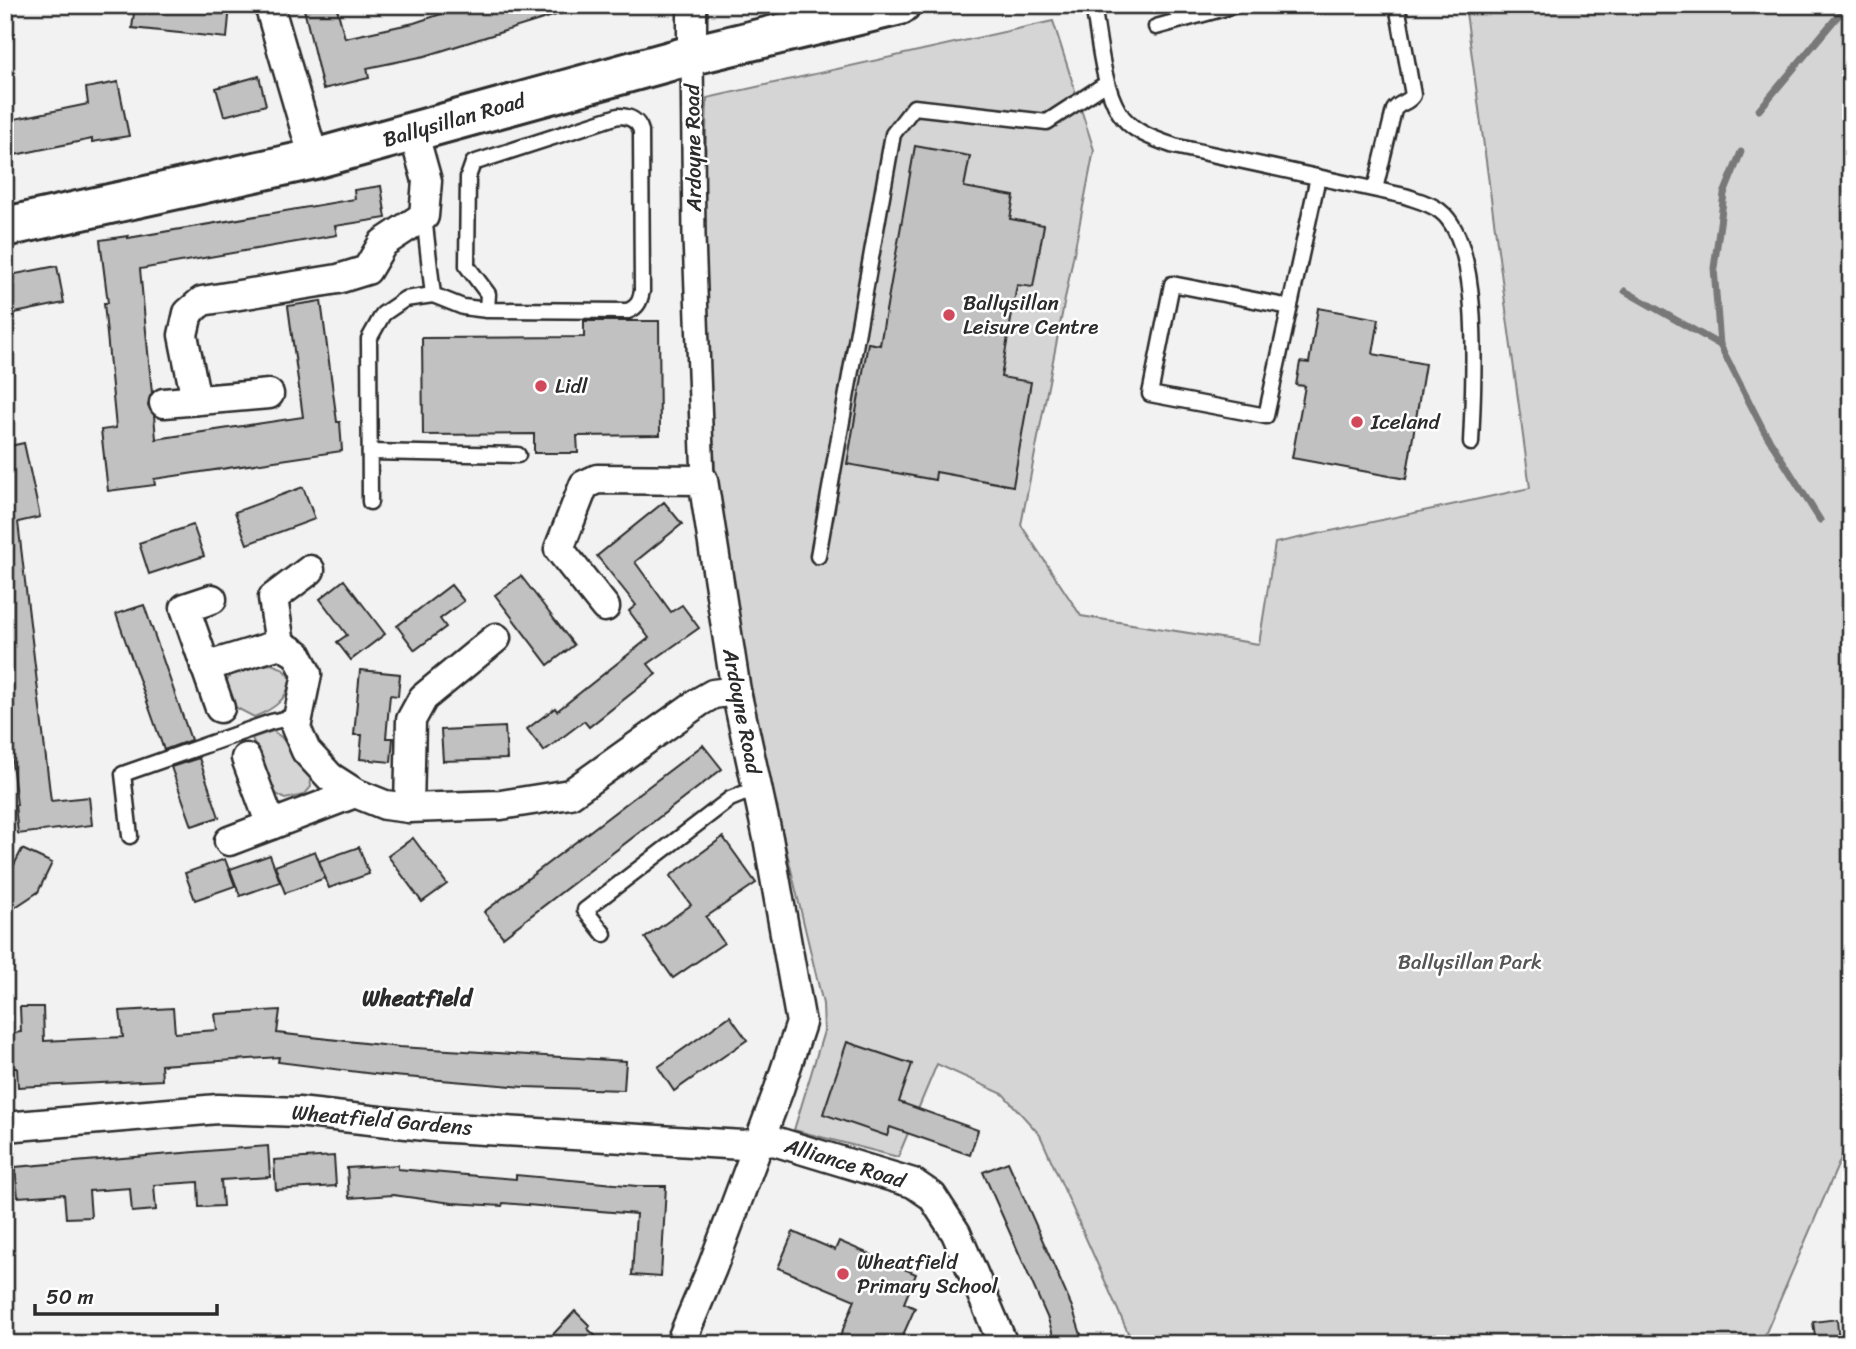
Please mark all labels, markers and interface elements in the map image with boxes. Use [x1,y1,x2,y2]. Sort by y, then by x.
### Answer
street label: Ballysillan Road [378,81,531,158]
street label: Ardoyne Road [673,82,713,213]
place label: Ballysillan Leisure Centre [963,284,1098,346]
marker: Ballysillan Leisure Centre [941,307,957,323]
place label: Lidl [555,367,589,405]
marker: Lidl [533,378,549,394]
place label: Iceland [1370,403,1442,441]
marker: Iceland [1349,414,1365,430]
street label: Ardoyne Road [711,644,773,779]
park label: Ballysillan Park [1398,943,1542,981]
district label: Wheatfield [362,978,474,1019]
street label: Wheatfield Gardens [290,1093,474,1147]
street label: Alliance Road [779,1126,912,1200]
place label: Wheatfield Primary School [857,1243,999,1305]
marker: Wheatfield Primary School [835,1266,851,1282]
scale bar [35,1272,217,1316]
text: 50 m [46,1278,94,1316]

